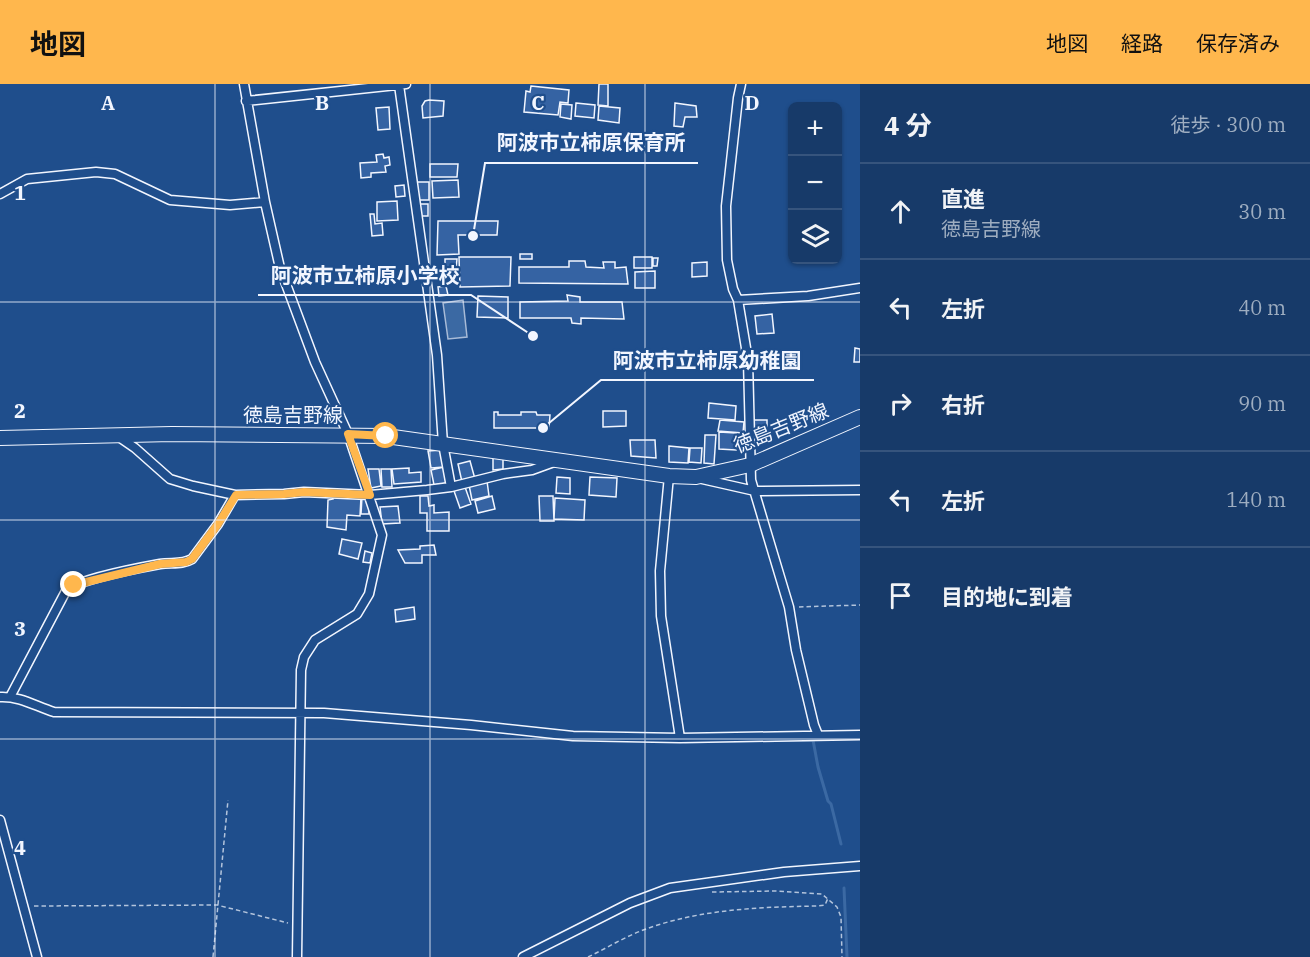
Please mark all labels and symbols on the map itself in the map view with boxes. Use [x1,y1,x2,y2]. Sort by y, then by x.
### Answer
text: A [101,89,115,116]
text: B [315,89,329,116]
text: C [531,89,545,116]
text: D [744,89,760,116]
callout: 阿波市立柿原保育所 [485,124,698,163]
text: 阿波市立柿原保育所 [497,128,686,156]
text: 1 [14,179,26,206]
callout: 阿波市立柿原小学校 [258,256,471,295]
text: 阿波市立柿原小学校 [271,261,460,289]
callout: 阿波市立柿原幼稚園 [601,341,814,380]
text: 阿波市立柿原幼稚園 [613,346,802,374]
street label: 徳島吉野線 [729,396,832,459]
text: 2 [14,397,26,424]
street label: 徳島吉野線 [243,401,343,428]
route start [372,422,398,448]
route end [60,571,86,597]
text: 3 [14,615,26,642]
text: 4 [14,834,26,861]

